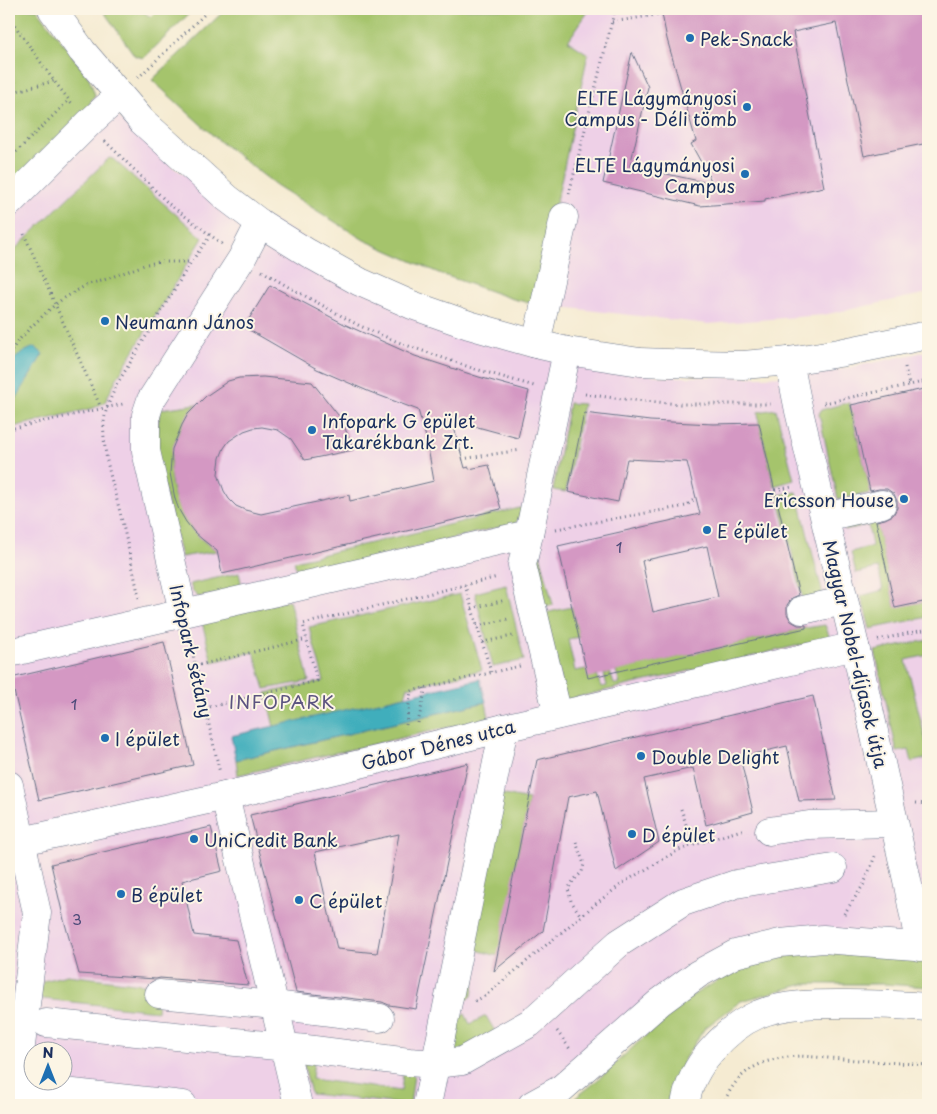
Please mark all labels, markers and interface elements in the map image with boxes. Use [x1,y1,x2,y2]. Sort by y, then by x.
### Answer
place label: Pek-Snack [700,25,793,52]
marker: Pek-Snack [684,32,696,44]
place label: ELTE Lágymányosi Campus - Déli tömb [564,84,737,132]
marker: ELTE Lágymányosi Campus - Déli tömb [741,101,753,113]
place label: ELTE Lágymányosi Campus [574,151,735,199]
marker: ELTE Lágymányosi Campus [739,168,751,180]
place label: Neumann János [115,308,254,335]
marker: Neumann János [99,315,111,327]
place label: Infopark G épület Takarékbank Zrt. [322,407,475,455]
marker: Infopark G épület Takarékbank Zrt. [306,424,318,436]
place label: Ericsson House [764,486,894,513]
marker: Ericsson House [898,493,910,505]
place label: E épület [717,517,788,544]
marker: E épület [701,524,713,536]
house number: 1 [616,535,622,558]
street label: Magyar Nobel-díjasok útja [817,537,896,771]
street label: Infopark sétány [163,581,221,721]
district label: INFOPARK [229,687,335,715]
house number: 1 [71,692,77,715]
street label: Gábor Dénes utca [358,712,519,776]
place label: I épület [115,725,180,752]
marker: I épület [99,732,111,744]
place label: Double Delight [651,743,779,770]
marker: Double Delight [635,750,647,762]
place label: D épület [642,821,715,848]
place label: UniCredit Bank [204,826,338,853]
marker: D épület [626,828,638,840]
marker: UniCredit Bank [188,833,200,845]
place label: B épület [131,881,203,908]
place label: C épület [309,887,382,914]
marker: B épület [115,888,127,900]
marker: C épület [293,894,305,906]
house number: 3 [72,907,82,930]
north arrow [22,1042,72,1092]
text: N [42,1042,54,1063]

